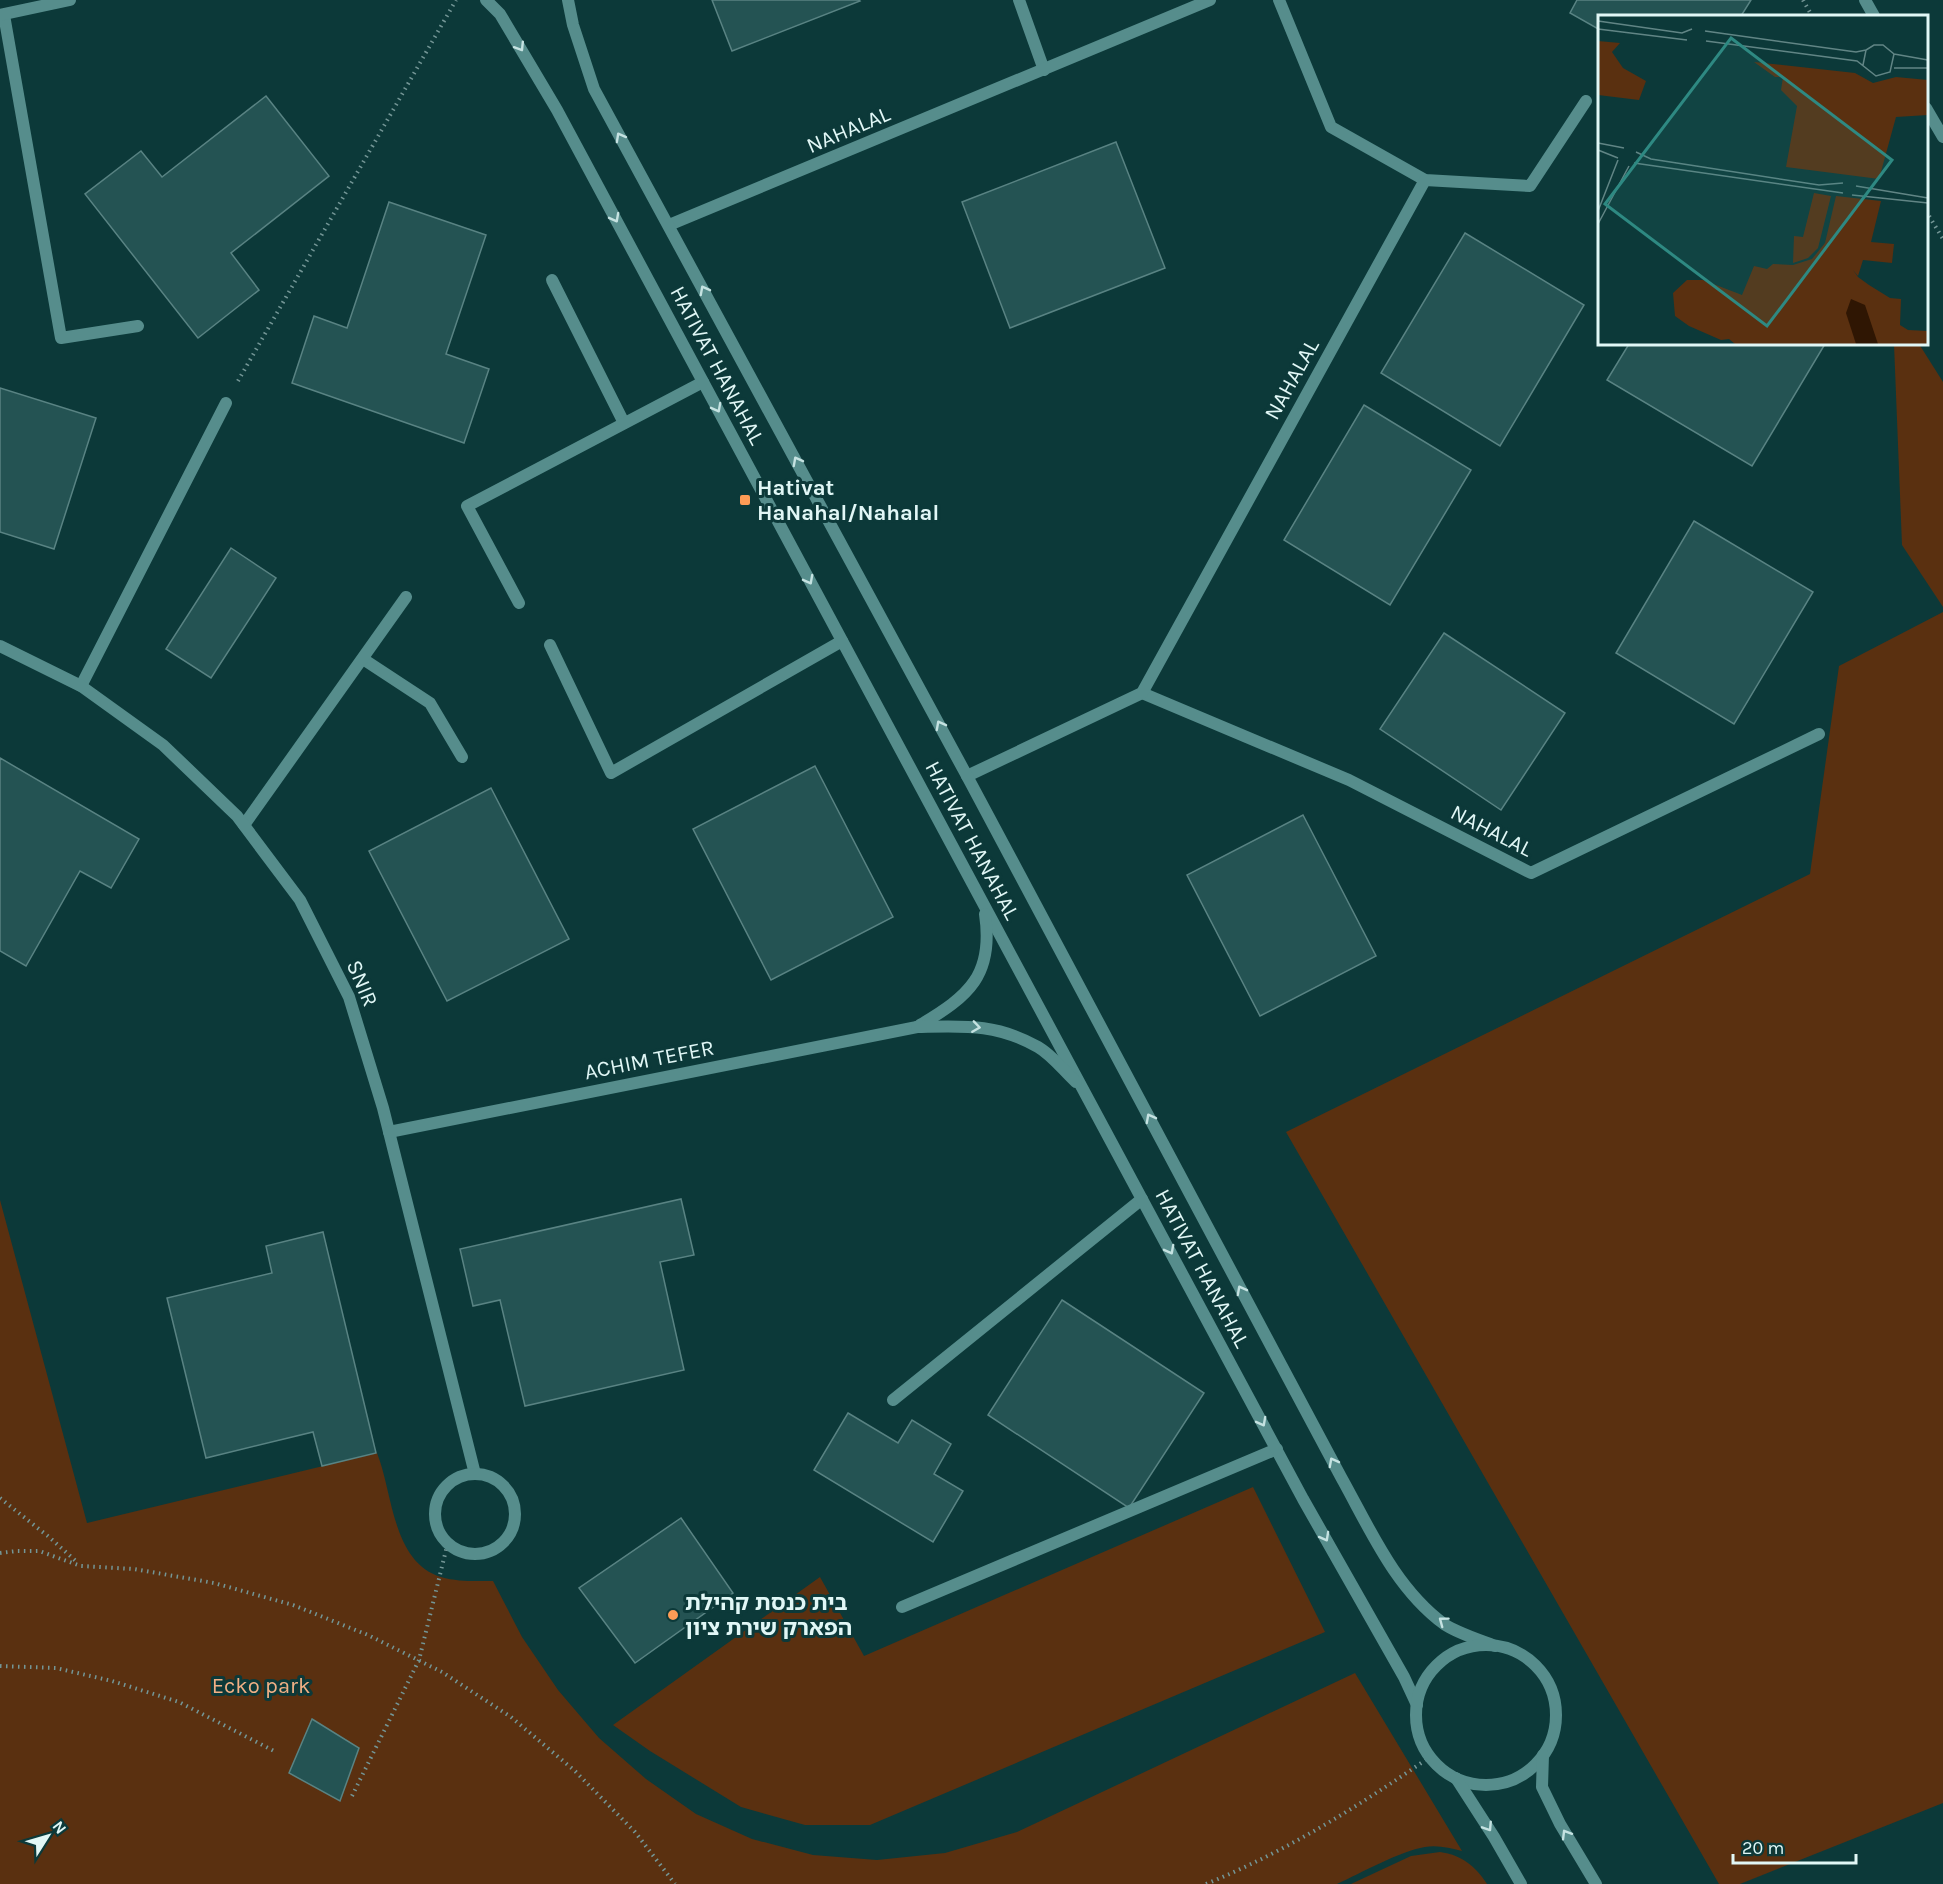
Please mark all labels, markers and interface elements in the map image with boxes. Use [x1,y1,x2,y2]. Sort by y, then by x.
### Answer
inset map [1598,15,1928,345]
one-way arrow [513,41,525,51]
street label: NAHALAL [803,100,895,159]
one-way arrow [616,132,627,143]
one-way arrow [608,212,619,222]
street label: HATIVAT HANAHAL [664,282,770,450]
one-way arrow [700,286,711,296]
street label: NAHALAL [1259,334,1325,424]
one-way arrow [710,402,721,412]
one-way arrow [793,457,804,467]
place label: Hativat HaNahal/Nahalal [757,475,939,526]
marker: Hativat HaNahal/Nahalal [738,493,752,507]
one-way arrow [802,573,813,584]
one-way arrow [936,721,947,731]
street label: HATIVAT HANAHAL [919,757,1025,925]
street label: NAHALAL [1446,799,1537,863]
street label: SNIR [341,956,383,1011]
one-way arrow [971,1020,980,1033]
street label: ACHIM TEFER [582,1035,716,1085]
one-way arrow [1146,1114,1157,1125]
street label: HATIVAT HANAHAL [1149,1185,1255,1353]
one-way arrow [1163,1244,1174,1254]
one-way arrow [1237,1286,1248,1297]
one-way arrow [1255,1416,1266,1426]
one-way arrow [1329,1458,1340,1469]
one-way arrow [1318,1531,1329,1541]
place label: בית כנסת קהילת הפארק שירת ציון [685,1590,852,1641]
marker: בית כנסת קהילת הפארק שירת ציון [666,1608,680,1622]
one-way arrow [1438,1617,1449,1628]
park label: Ecko park [212,1673,310,1699]
north arrow [18,1806,78,1866]
text: N [49,1817,71,1838]
one-way arrow [1481,1820,1492,1831]
scale bar [1733,1827,1856,1865]
one-way arrow [1562,1830,1574,1840]
text: 20 m [1742,1837,1784,1859]

